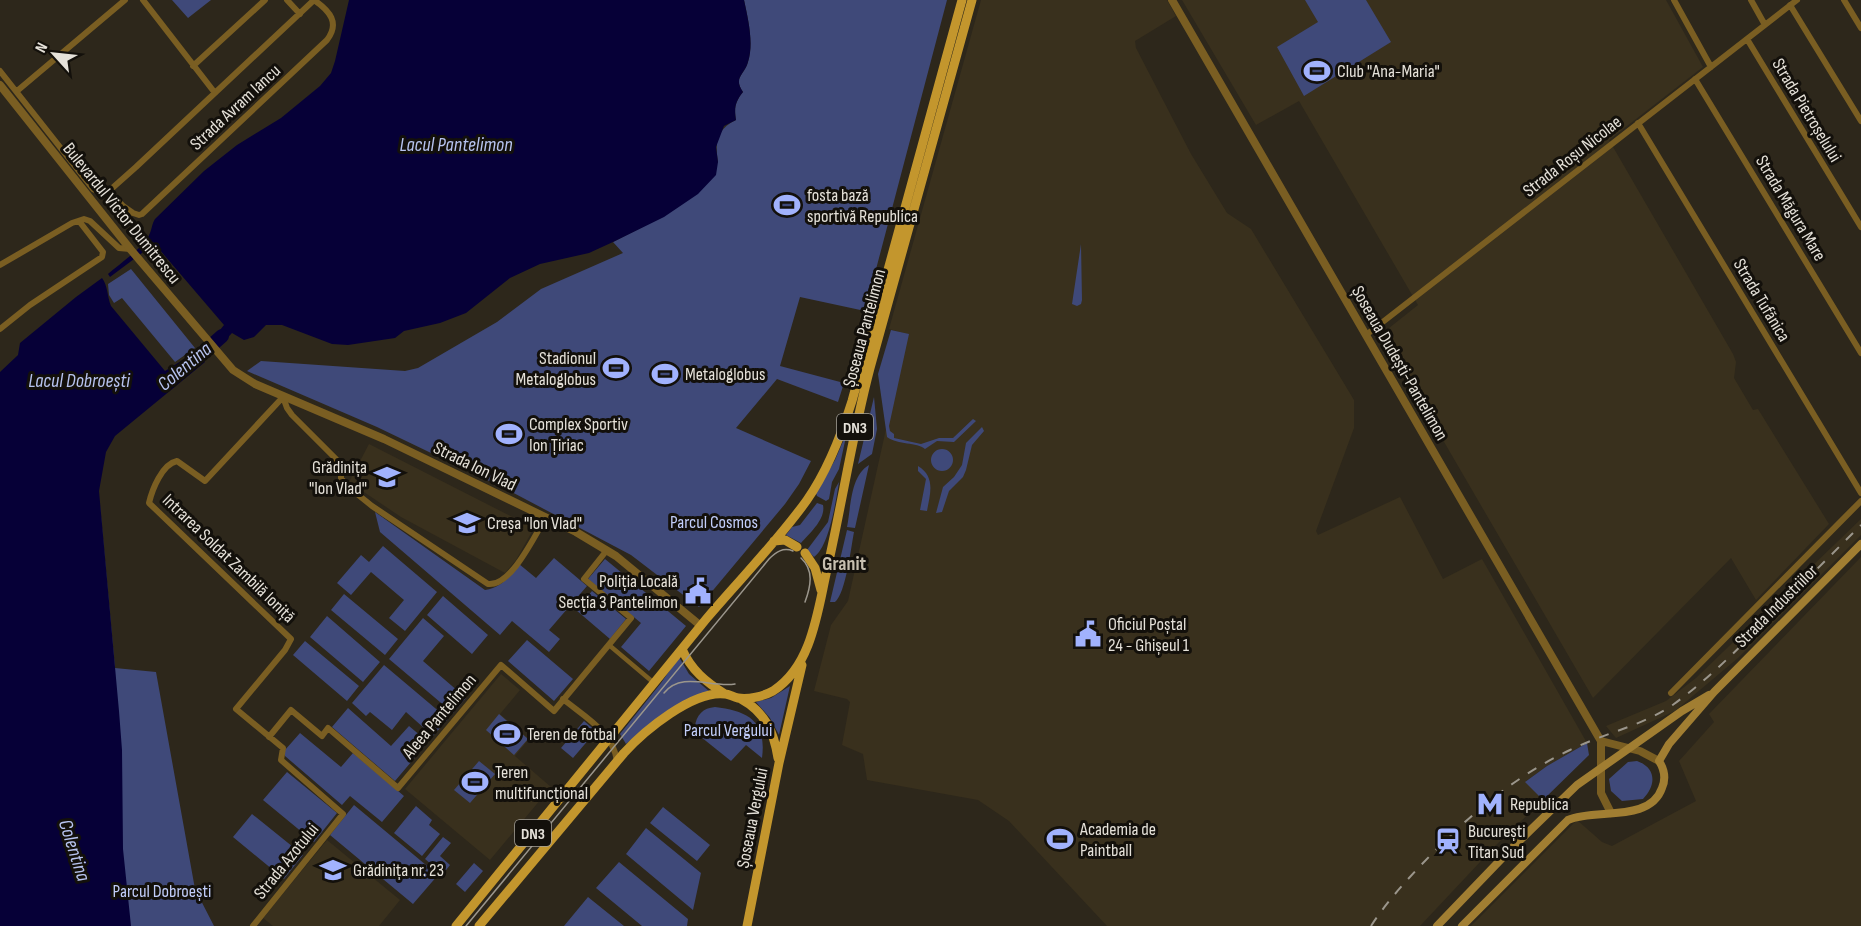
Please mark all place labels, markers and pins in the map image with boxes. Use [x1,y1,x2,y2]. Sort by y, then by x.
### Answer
sports icon: Club "Ana-Maria" [1302,56,1332,86]
place label: Club "Ana-Maria" [1337,61,1440,82]
place label: fosta bază sportivă Republica [807,185,918,227]
sports icon: fosta bază sportivă Republica [772,190,802,220]
place label: Stadionul Metaloglobus [516,348,596,390]
sports icon: Stadionul Metaloglobus [601,353,631,383]
sports icon: Metaloglobus [650,359,680,389]
place label: Metaloglobus [685,364,765,385]
place label: Complex Sportiv Ion Țiriac [529,414,628,456]
sports icon: Complex Sportiv Ion Țiriac [494,419,524,449]
place label: Grădinița "Ion Vlad" [309,457,367,499]
school or university icon: Grădinița "Ion Vlad" [372,462,402,492]
school or university icon: Creșa "Ion Vlad" [452,508,482,538]
place label: Creșa "Ion Vlad" [487,513,582,534]
place label: Poliția Locală Secția 3 Pantelimon [558,571,678,613]
public building icon: Poliția Locală Secția 3 Pantelimon [683,576,713,606]
place label: Oficiul Poștal 24 - Ghișeul 1 [1108,614,1190,656]
public building icon: Oficiul Poștal 24 - Ghișeul 1 [1073,619,1103,649]
sports icon: Teren de fotbal [492,719,522,749]
place label: Teren de fotbal [527,724,616,745]
place label: Teren multifuncțional [495,762,588,804]
sports icon: Teren multifuncțional [460,767,490,797]
metro station icon: Republica [1475,789,1505,819]
place label: Republica [1510,794,1569,815]
place label: Academia de Paintball [1079,819,1156,861]
place label: București Titan Sud [1468,821,1526,863]
sports icon: Academia de Paintball [1045,824,1075,854]
station icon: București Titan Sud [1433,826,1463,856]
school or university icon: Grădinița nr. 23 [318,855,348,885]
place label: Grădinița nr. 23 [353,860,444,881]

